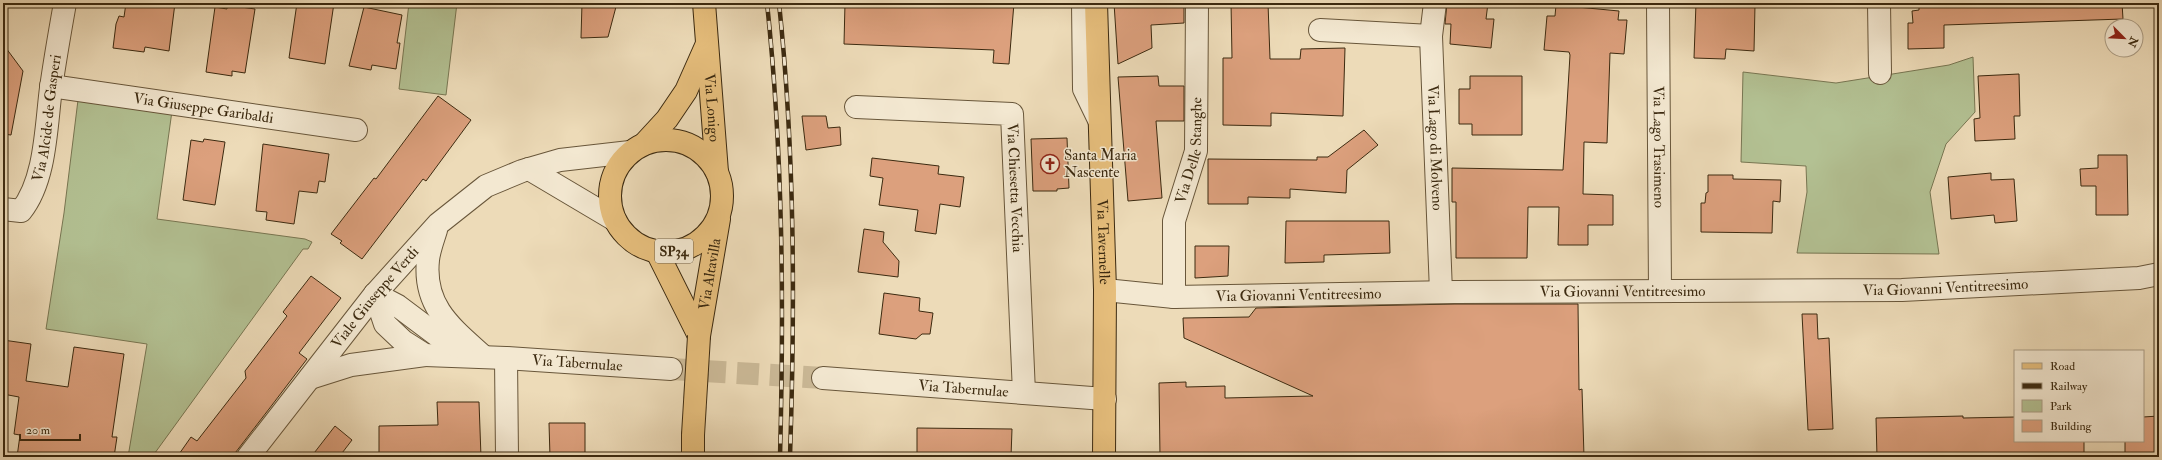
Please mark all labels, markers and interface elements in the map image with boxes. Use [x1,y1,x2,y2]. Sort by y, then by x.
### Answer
north arrow [2104,18,2144,58]
text: N [2124,34,2141,50]
street label: Via Alcide de Gasperi [28,53,66,184]
street label: Via Lonigo [699,73,724,143]
street label: Via Lago di Molveno [1423,84,1447,211]
street label: Via Lago Trasimeno [1649,86,1668,208]
street label: Via Giuseppe Garibaldi [132,89,275,128]
street label: Via Delle Stanghe [1171,97,1206,206]
street label: Via Chiesetta Vecchia [1002,123,1027,254]
place label: Santa Maria Nascente [1064,146,1138,182]
church icon: Santa Maria Nascente [1039,153,1061,175]
street label: Via Tavernelle [1092,199,1114,285]
street label: Via Altavilla [695,236,726,311]
road number: SP34 [655,239,693,263]
street label: Viale Giuseppe Verdi [327,243,423,352]
street label: Via Giovanni Ventitreesimo [1863,275,2029,300]
street label: Via Giovanni Ventitreesimo [1540,282,1706,302]
street label: Via Giovanni Ventitreesimo [1216,284,1382,306]
legend [2014,350,2144,442]
street label: Via Tabernulae [531,351,623,376]
text: Road [2050,359,2075,374]
street label: Via Tabernulae [918,376,1009,402]
text: Railway [2050,379,2088,394]
text: Park [2050,399,2072,414]
scale bar [20,416,80,442]
text: Building [2050,419,2093,434]
text: 20 m [26,423,51,438]

